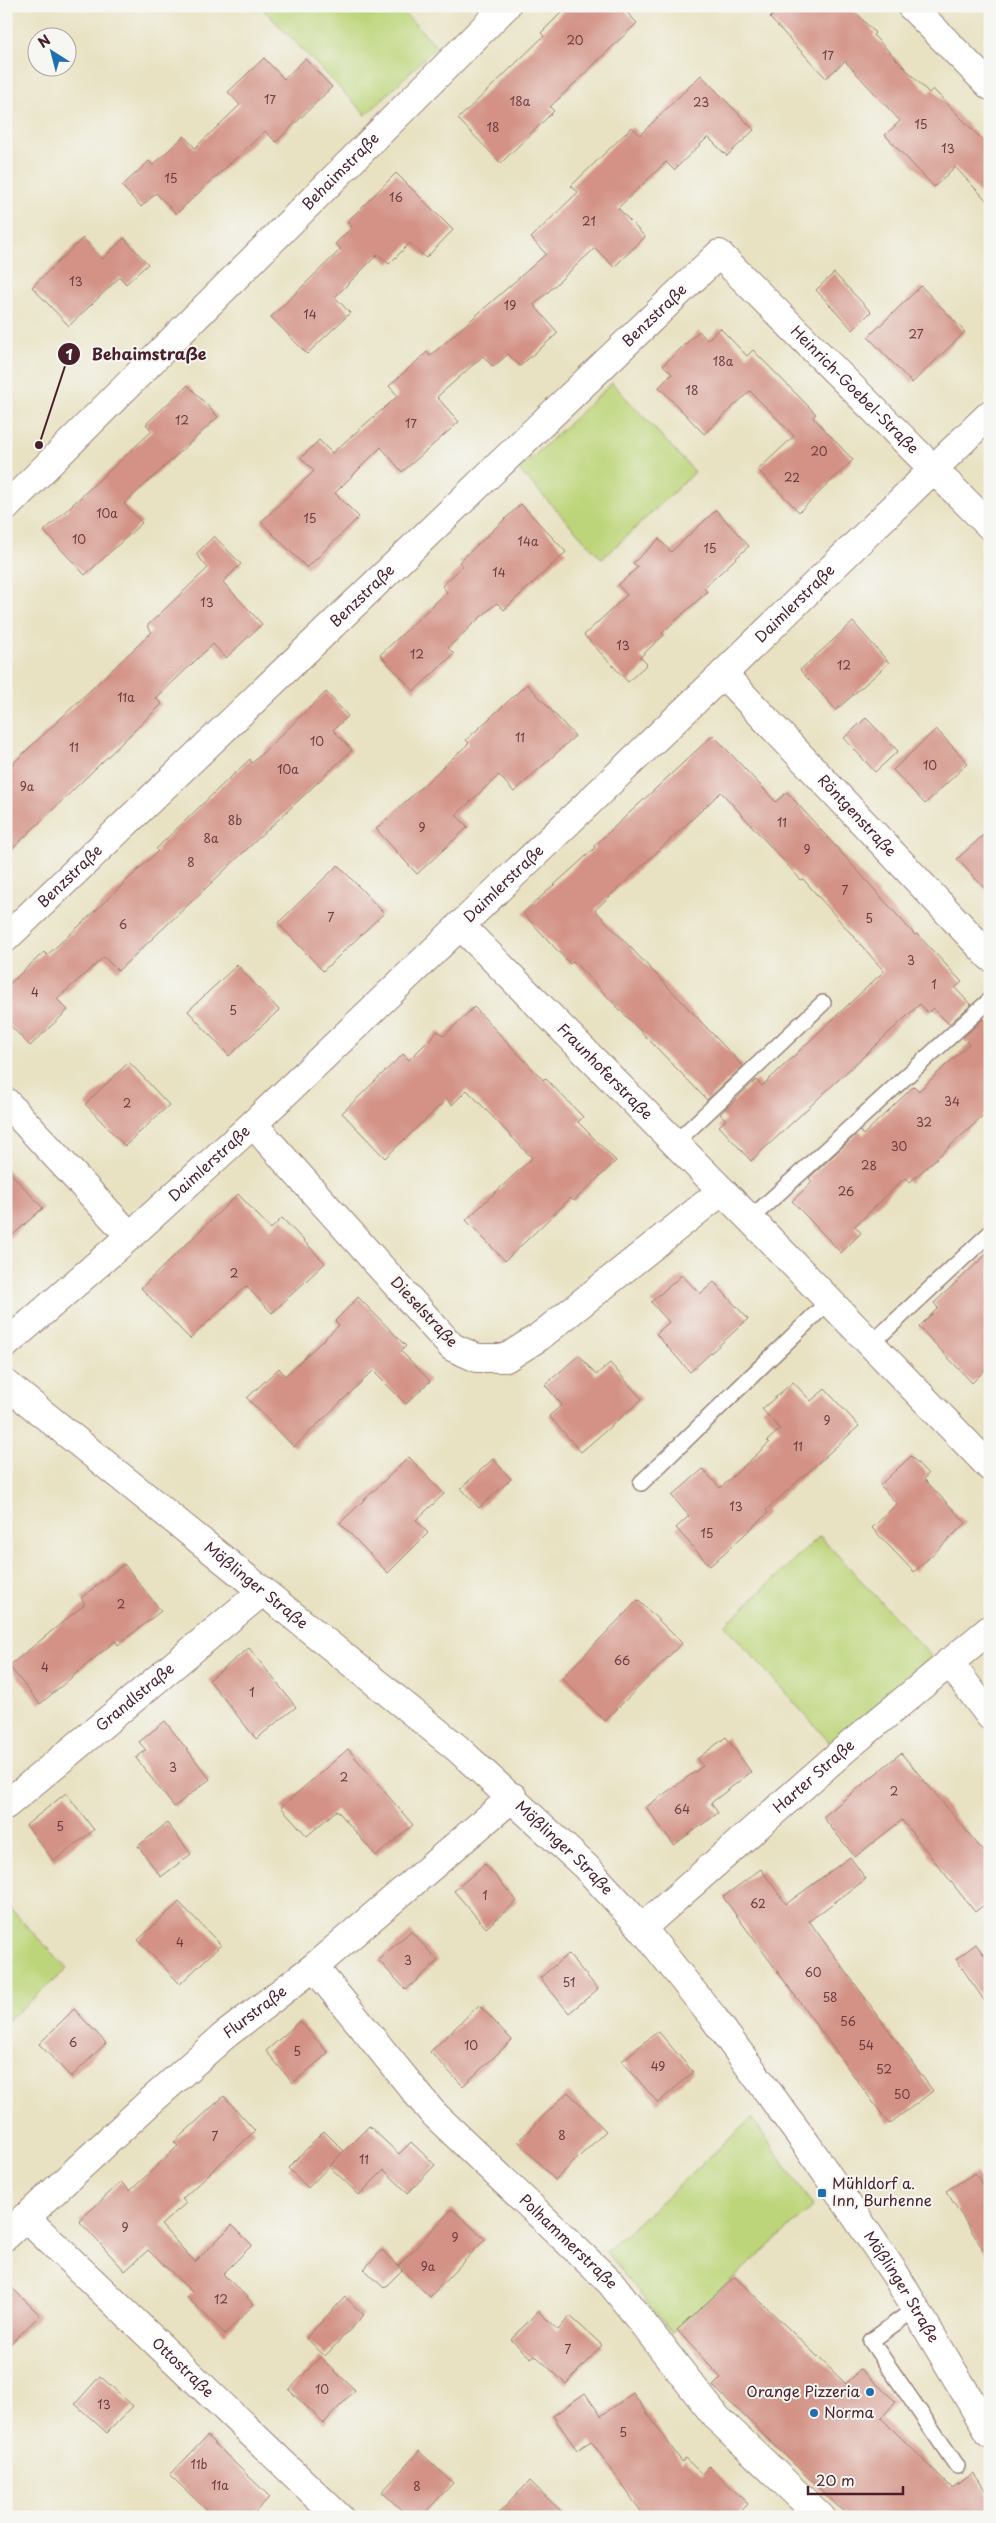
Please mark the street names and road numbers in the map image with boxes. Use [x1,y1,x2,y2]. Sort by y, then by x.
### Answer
street label: Behaimstraße [296,126,384,214]
street label: Benzstraße [616,278,691,351]
street label: Heinrich-Goebel-Straße [786,319,925,458]
street label: Benzstraße [324,558,399,632]
street label: Daimlerstraße [749,558,839,647]
street label: Röntgenstraße [813,768,903,861]
street label: Benzstraße [32,839,107,912]
street label: Daimlerstraße [457,839,548,927]
street label: Fraunhoferstraße [553,1017,659,1124]
street label: Daimlerstraße [162,1119,255,1206]
street label: Dieselstraße [386,1270,464,1352]
street label: Mößlinger Straße [200,1535,314,1634]
street label: Grandlstraße [90,1657,179,1736]
street label: Harter Straße [767,1733,859,1818]
street label: Mößlinger Straße [511,1794,619,1899]
street label: Flurstraße [217,1979,291,2043]
street label: Polhammerstraße [514,2188,624,2293]
street label: Mößlinger Straße [859,2226,946,2346]
street label: Ottostraße [147,2331,220,2402]

